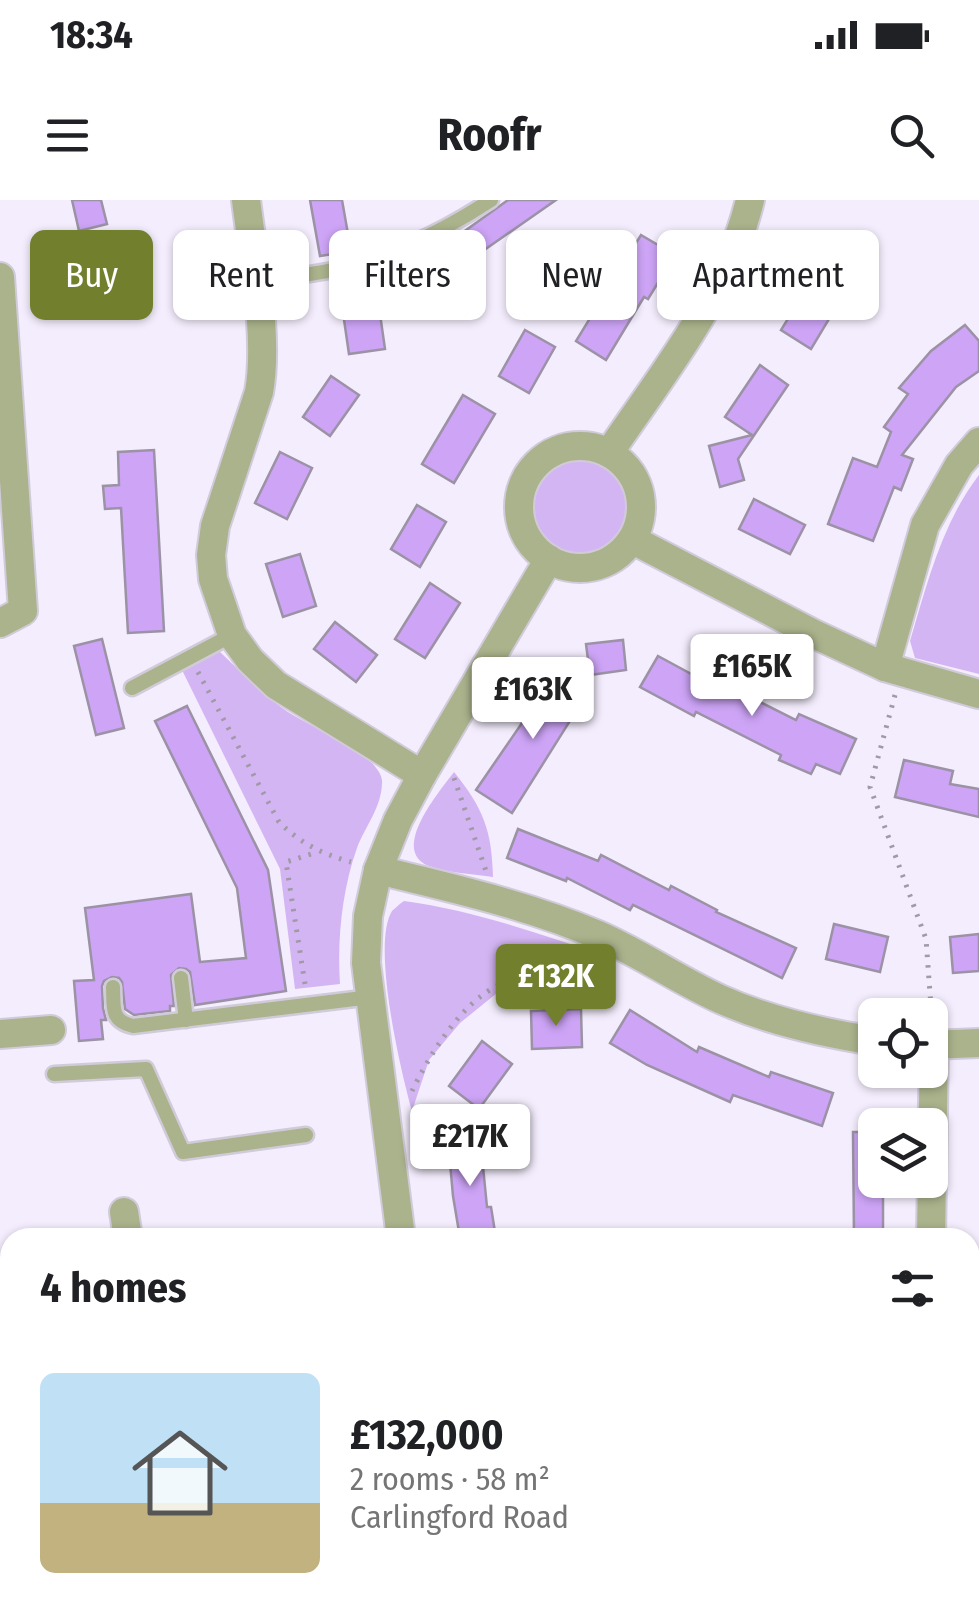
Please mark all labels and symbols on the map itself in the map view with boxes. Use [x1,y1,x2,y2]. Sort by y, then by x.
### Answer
pin: £165K [682,634,822,719]
pin: £163K [463,657,603,742]
pin: £132K [486,944,626,1029]
pin: £217K [400,1104,540,1189]

